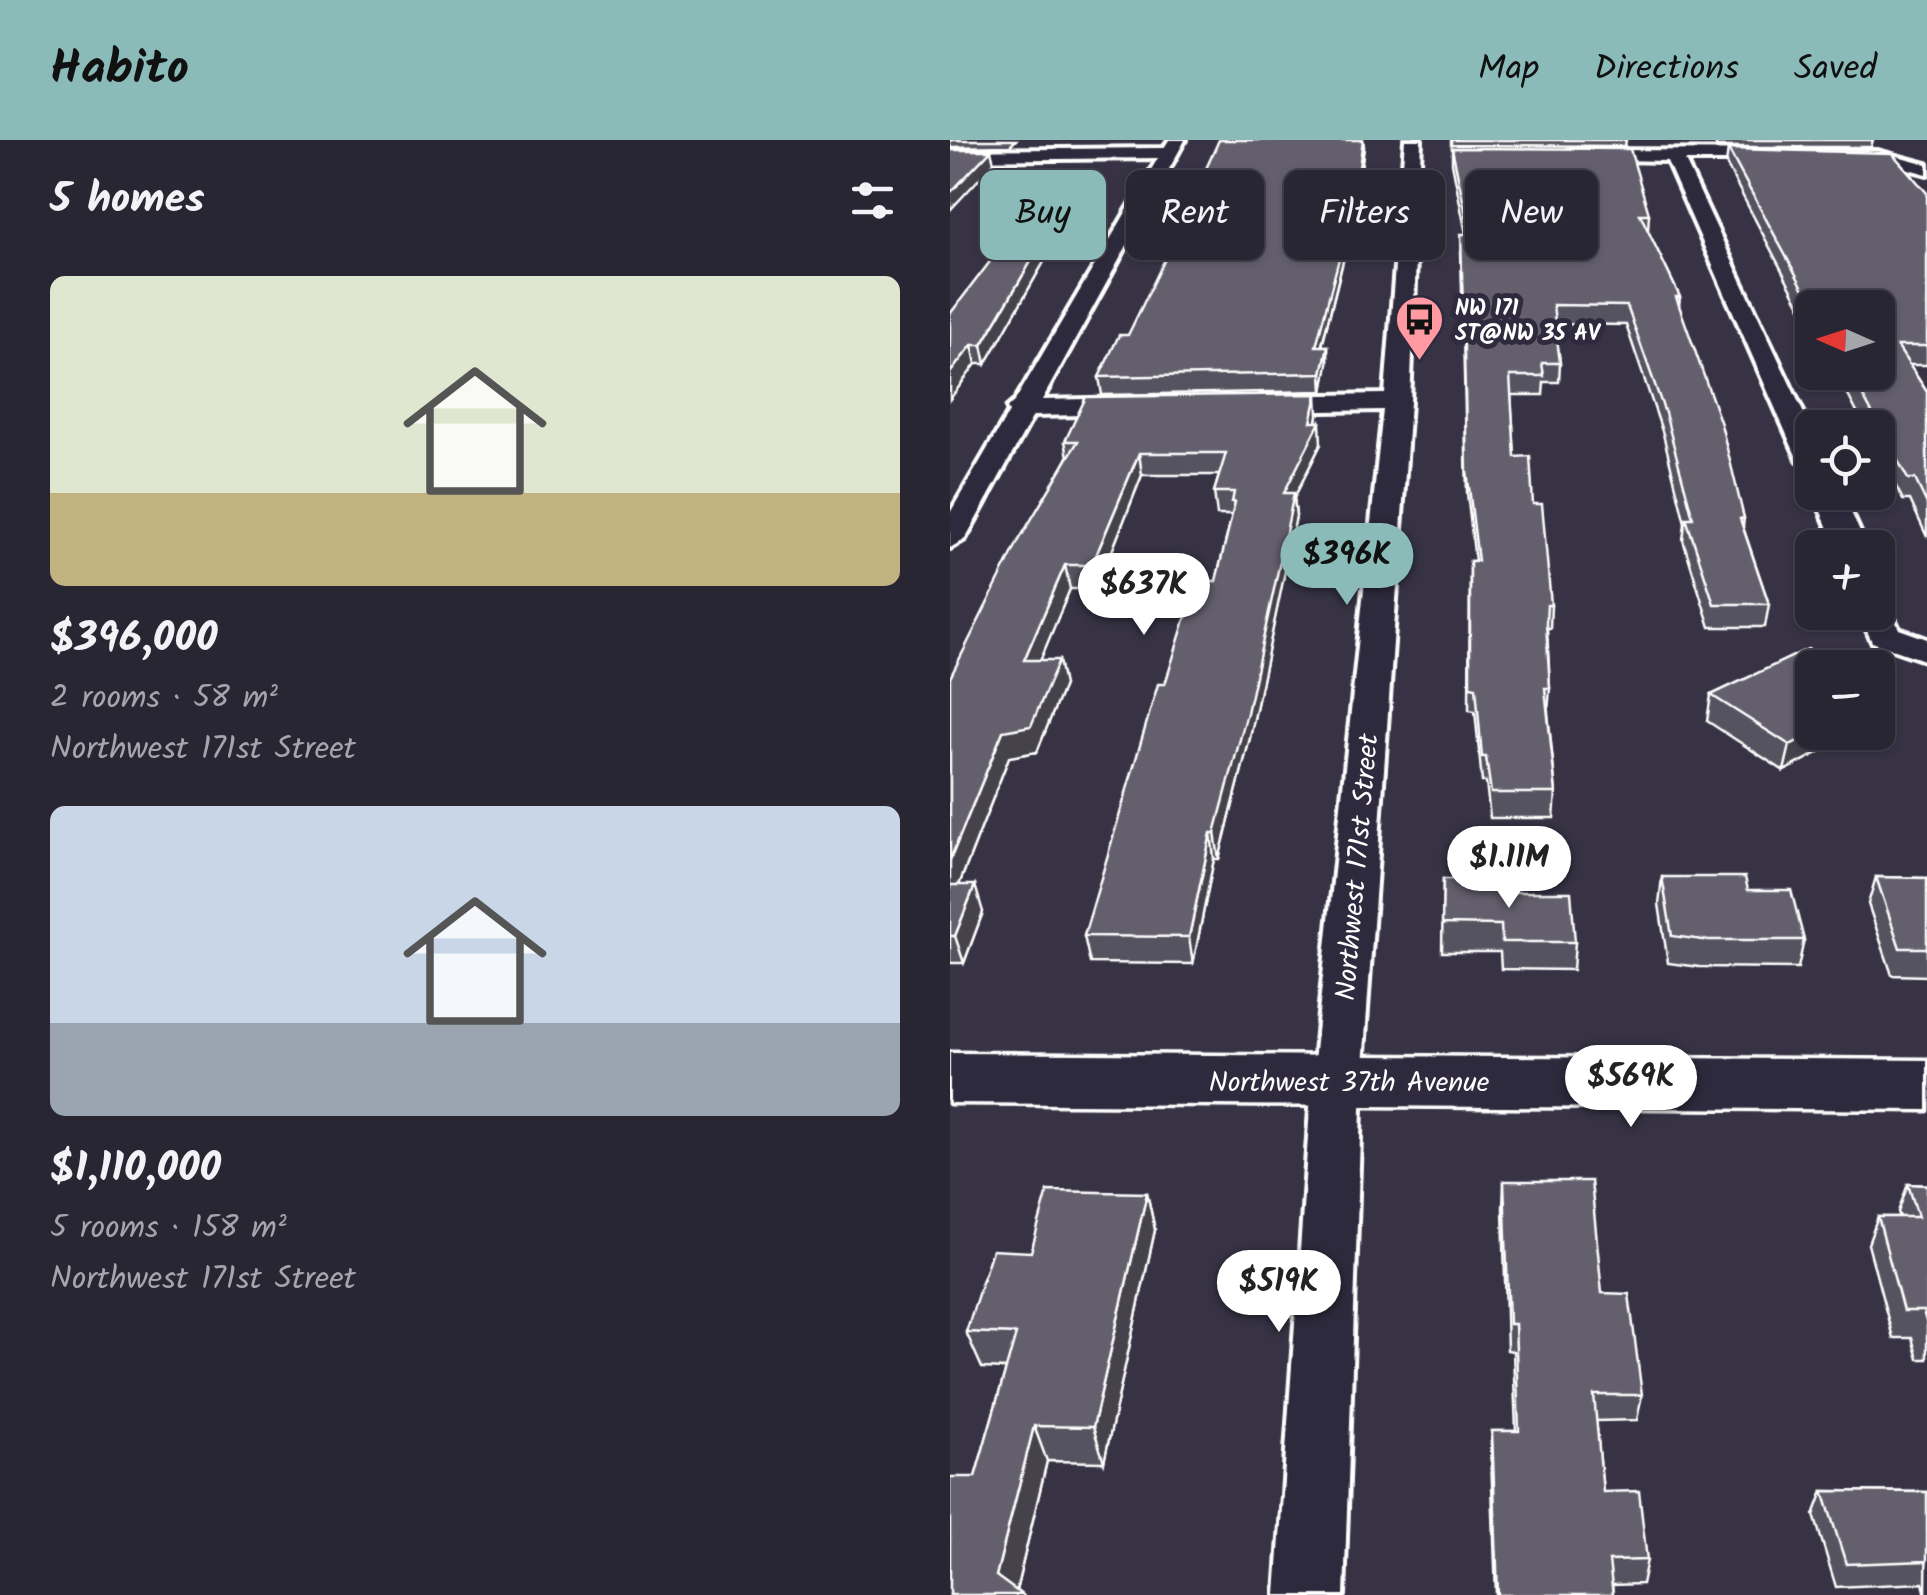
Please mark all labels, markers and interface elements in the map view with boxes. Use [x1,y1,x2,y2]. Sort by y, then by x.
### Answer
text: Habito [50,32,189,108]
text: Map [1478,42,1539,98]
text: Directions [1594,42,1739,98]
text: Saved [1794,42,1877,98]
text: 5 homes [50,167,205,234]
chip: Buy [980,170,1106,260]
chip: Rent [1126,170,1264,260]
chip: Filters [1284,170,1445,260]
chip: New [1465,170,1598,260]
icon: filters [845,173,900,228]
north arrow [1795,290,1895,390]
map controls [1795,290,1895,750]
place label: NW 171 ST@NW 35 AV [1455,292,1602,352]
bus stop icon: NW 171 ST@NW 35 AV [1394,294,1446,362]
icon: home [385,341,565,521]
button: locate [1795,410,1895,510]
pin: $396K [1277,523,1417,608]
text: $396K [1302,530,1392,581]
button: + [1795,530,1895,630]
pin: $637K [1074,553,1214,638]
text: $637K [1100,560,1188,611]
text: $396,000 [50,606,218,673]
button: − [1795,650,1895,750]
text: 2 rooms · 58 m² [50,673,278,724]
text: Northwest 171st Street [50,724,356,775]
street label: Northwest 171st Street [1324,731,1393,1003]
pin: $1.11M [1428,826,1590,911]
text: $1.11M [1469,833,1549,884]
icon: home [385,871,565,1051]
pin: $569K [1561,1045,1701,1130]
text: $569K [1587,1052,1675,1103]
street label: Northwest 37th Avenue [1209,1061,1490,1106]
text: $1,110,000 [50,1136,221,1203]
text: 5 rooms · 158 m² [50,1203,287,1254]
pin: $519K [1209,1250,1349,1335]
text: Northwest 171st Street [50,1254,356,1305]
text: $519K [1239,1257,1319,1308]

